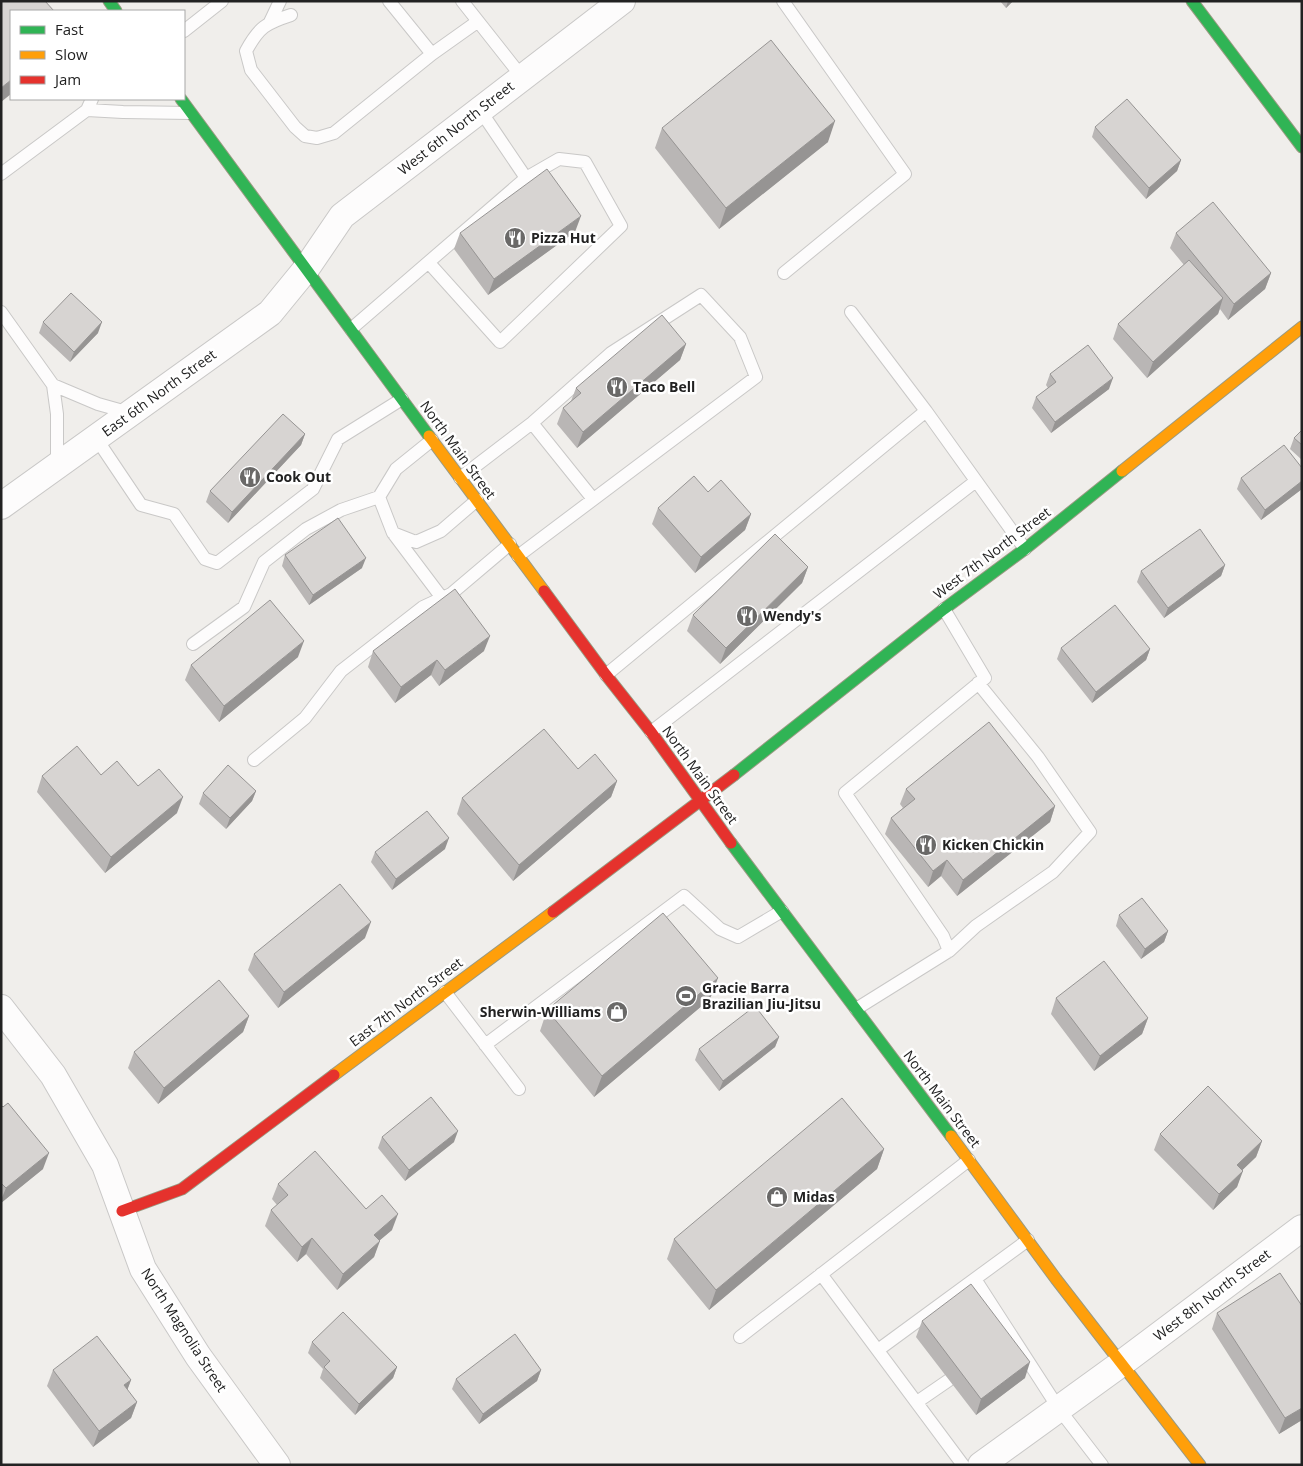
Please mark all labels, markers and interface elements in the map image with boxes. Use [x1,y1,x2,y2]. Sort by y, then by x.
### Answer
legend [10,10,185,100]
text: Fast [55,19,84,39]
text: Slow [55,44,88,64]
text: Jam [53,69,81,89]
street label: West 6th North Street [394,76,518,179]
restaurant icon: Pizza Hut [503,226,527,250]
place label: Pizza Hut [531,228,596,247]
street label: East 6th North Street [98,345,220,441]
restaurant icon: Taco Bell [605,375,629,399]
place label: Taco Bell [633,377,695,396]
street label: North Main Street [416,397,501,503]
restaurant icon: Cook Out [238,465,262,489]
place label: Cook Out [266,467,331,486]
street label: West 7th North Street [929,502,1054,603]
restaurant icon: Wendy's [735,604,759,628]
place label: Wendy's [763,606,822,625]
street label: North Main Street [658,722,743,828]
restaurant icon: Kicken Chickin [914,833,938,857]
place label: Kicken Chickin [942,835,1044,854]
street label: East 7th North Street [345,953,466,1050]
place label: Gracie Barra Brazilian Jiu-Jitsu [702,978,821,1013]
sports icon: Gracie Barra Brazilian Jiu-Jitsu [674,984,698,1008]
shop icon: Sherwin-Williams [605,1000,629,1024]
place label: Sherwin-Williams [480,1002,601,1021]
street label: North Main Street [900,1046,985,1151]
shop icon: Midas [765,1185,789,1209]
place label: Midas [793,1187,835,1206]
street label: West 8th North Street [1149,1244,1274,1345]
street label: North Magnolia Street [137,1264,232,1395]

